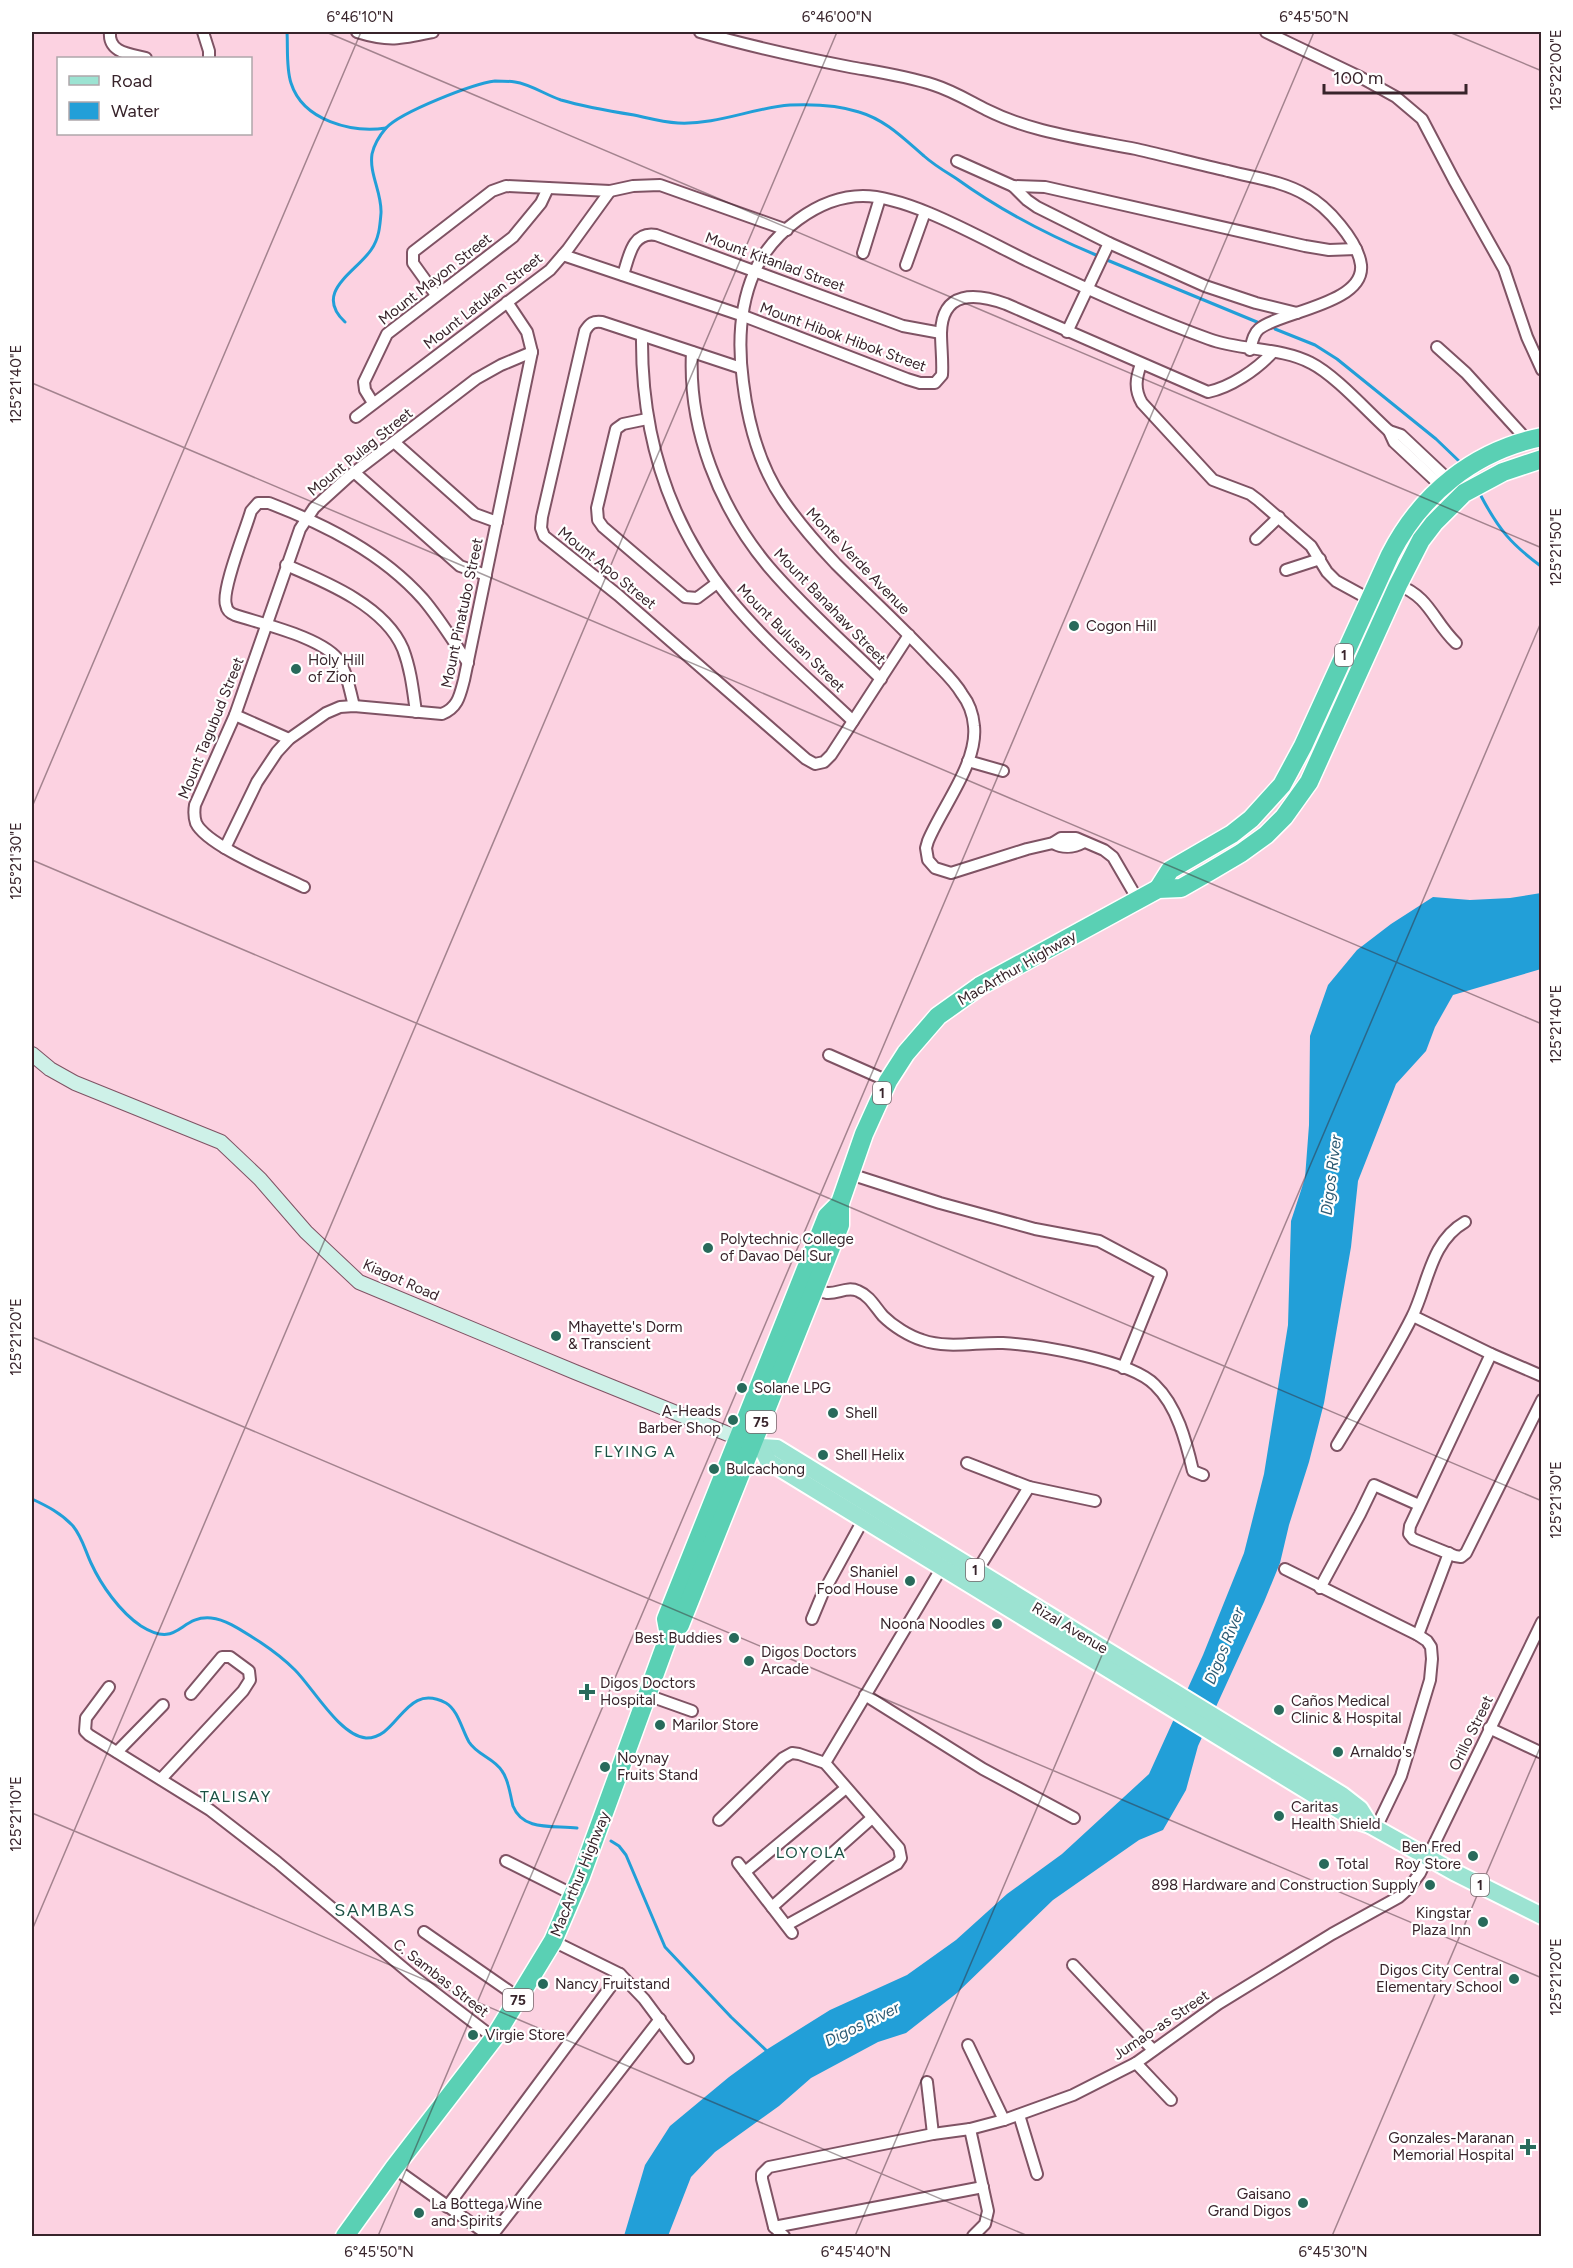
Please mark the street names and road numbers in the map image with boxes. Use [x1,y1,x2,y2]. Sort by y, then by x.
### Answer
street label: Mount Kitanlad Street [703,228,848,296]
street label: Mount Mayon Street [375,229,495,329]
street label: Mount Latukan Street [420,249,546,353]
street label: Mount Hibok Hibok Street [757,298,929,376]
street label: Mount Pulag Street [304,404,416,500]
street label: Monte Verde Avenue [802,504,914,618]
street label: Mount Apo Street [554,523,660,613]
street label: Mount Pinatubo Street [437,536,487,690]
street label: Mount Banahaw Street [770,544,890,668]
street label: Mount Bulusan Street [733,580,849,696]
road number: 1 [1335,644,1353,666]
street label: Mount Tagubud Street [174,654,248,802]
street label: MacArthur Highway [955,927,1079,1009]
road number: 1 [873,1082,891,1104]
street label: Kiagot Road [360,1255,442,1305]
road number: 75 [746,1411,776,1433]
road number: 1 [966,1559,984,1581]
street label: Rizal Avenue [1029,1598,1111,1658]
street label: Orillo Street [1445,1692,1497,1773]
street label: MacArthur Highway [547,1809,613,1939]
road number: 1 [1471,1874,1489,1896]
street label: C. Sambas Street [390,1935,493,2021]
street label: Jumao-as Street [1110,1986,1213,2064]
road number: 75 [503,1989,533,2011]

